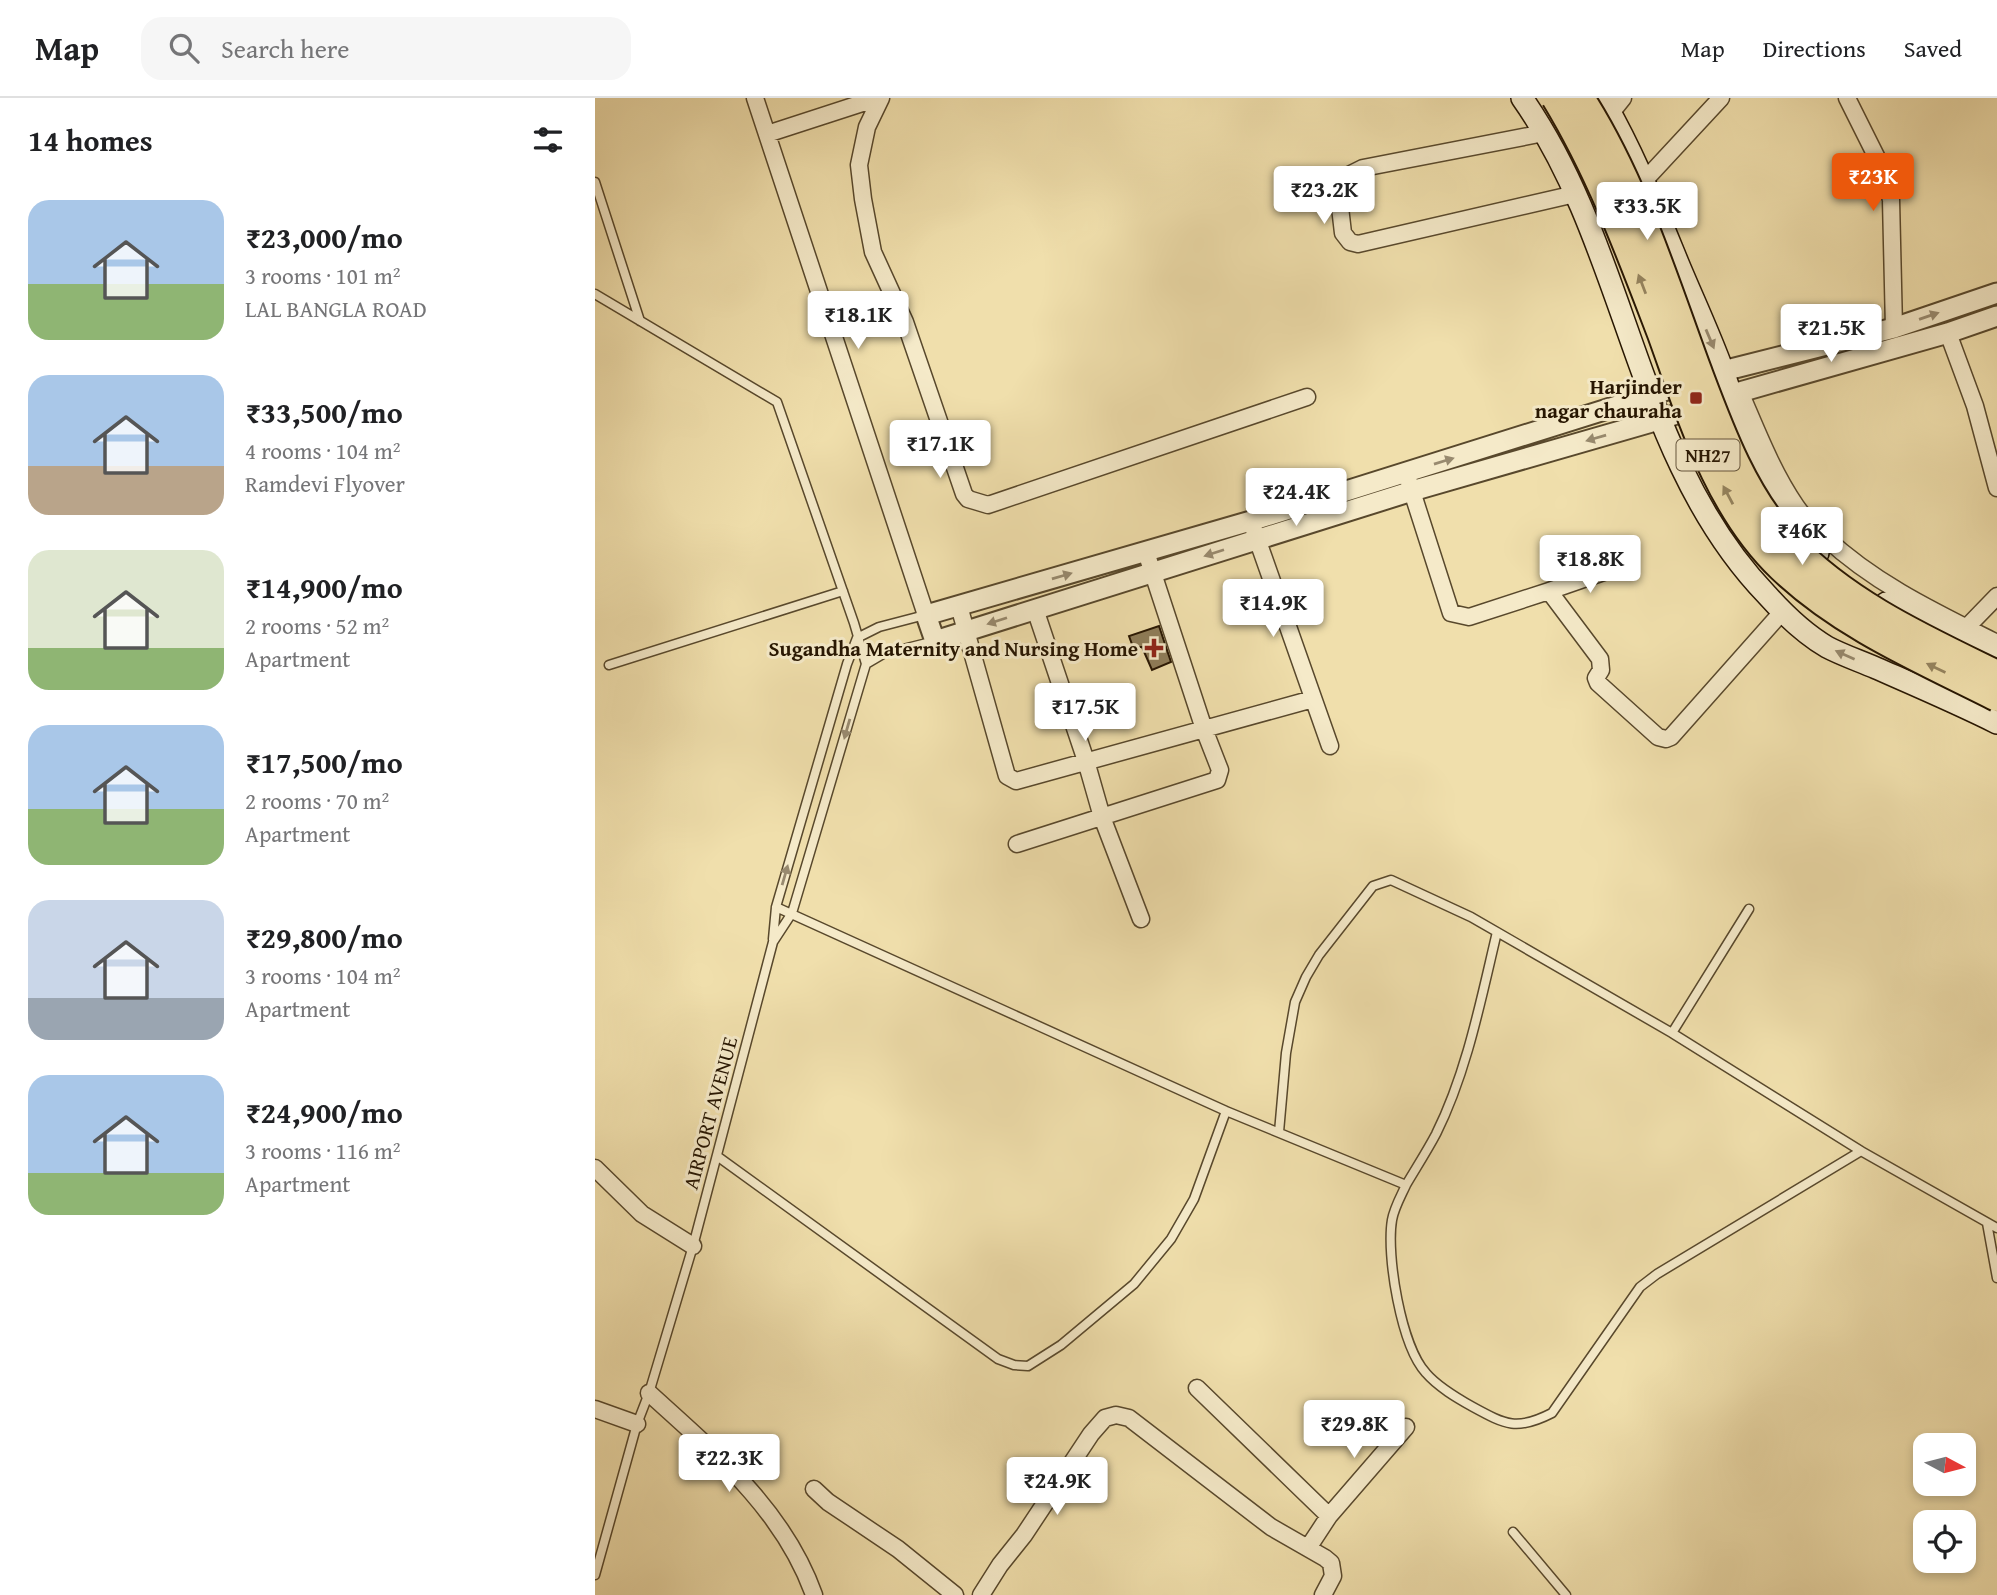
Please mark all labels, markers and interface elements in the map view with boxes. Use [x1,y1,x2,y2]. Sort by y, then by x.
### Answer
search box [141,17,631,80]
text: Map [35,24,99,72]
icon: search [165,29,203,67]
text: Search here [221,29,349,68]
text: Map [1681,31,1725,66]
text: Directions [1763,31,1866,66]
text: Saved [1904,31,1962,66]
text: 14 homes [28,118,153,162]
icon: filters [529,121,567,159]
pin: ₹23K [1832,153,1914,213]
text: ₹23K [1848,159,1898,192]
pin: ₹23.2K [1267,166,1381,226]
text: ₹23.2K [1290,172,1358,205]
pin: ₹33.5K [1590,183,1704,242]
text: ₹33.5K [1613,188,1681,221]
text: ₹23,000/mo [245,215,403,259]
icon: home [84,228,168,312]
text: 3 rooms · 101 m² [245,259,400,292]
one-way arrow [1636,274,1647,295]
text: LAL BANGLA ROAD [245,292,427,325]
pin: ₹18.1K [801,292,915,351]
text: ₹18.1K [824,297,892,330]
pin: ₹21.5K [1774,304,1888,364]
text: ₹21.5K [1797,310,1865,343]
one-way arrow [1919,310,1940,321]
one-way arrow [1704,329,1716,349]
place label: Harjinder nagar chauraha [1535,371,1682,426]
text: ₹33,500/mo [245,390,403,434]
marker: Harjinder nagar chauraha [1688,390,1704,406]
icon: home [84,403,168,487]
pin: ₹17.1K [883,420,997,480]
text: ₹17.1K [906,426,974,459]
text: 4 rooms · 104 m² [245,434,400,467]
one-way arrow [1586,434,1607,444]
road number: NH27 [1677,440,1739,470]
one-way arrow [1434,455,1455,466]
text: Ramdevi Flyover [245,467,405,500]
pin: ₹24.4K [1239,468,1353,528]
text: ₹24.4K [1262,474,1330,507]
one-way arrow [1722,484,1734,504]
pin: ₹46K [1761,508,1843,567]
text: ₹46K [1777,513,1827,546]
pin: ₹18.8K [1533,536,1647,595]
text: ₹18.8K [1556,541,1624,574]
one-way arrow [1203,548,1224,558]
text: ₹14,900/mo [245,565,403,609]
one-way arrow [1051,570,1073,581]
icon: home [84,578,168,662]
pin: ₹14.9K [1216,580,1330,639]
text: ₹14.9K [1239,585,1307,618]
text: 2 rooms · 52 m² [245,609,389,642]
one-way arrow [987,616,1008,627]
place label: Sugandha Maternity and Nursing Home [769,633,1138,664]
marker: Sugandha Maternity and Nursing Home [1144,638,1164,658]
text: Apartment [245,642,350,675]
one-way arrow [1835,649,1856,660]
one-way arrow [1926,662,1946,673]
pin: ₹17.5K [1028,684,1142,743]
text: ₹17.5K [1051,689,1119,722]
one-way arrow [841,719,851,740]
text: ₹17,500/mo [245,740,403,784]
icon: home [84,753,168,837]
text: 2 rooms · 70 m² [245,784,389,817]
text: Apartment [245,817,350,850]
one-way arrow [781,865,791,886]
text: ₹29,800/mo [245,915,403,959]
icon: home [84,928,168,1012]
text: 3 rooms · 104 m² [245,959,400,992]
text: Apartment [245,992,350,1025]
street label: AIRPORT AVENUE [675,1033,745,1193]
text: ₹24,900/mo [245,1090,403,1134]
icon: home [84,1103,168,1187]
text: 3 rooms · 116 m² [245,1134,400,1167]
text: Apartment [245,1167,350,1200]
pin: ₹29.8K [1297,1400,1411,1460]
text: ₹29.8K [1320,1406,1388,1439]
north arrow [1913,1433,1976,1496]
map controls [1913,1433,1976,1573]
pin: ₹22.3K [672,1434,786,1494]
text: ₹22.3K [695,1440,763,1473]
pin: ₹24.9K [1000,1458,1114,1517]
text: ₹24.9K [1023,1463,1091,1496]
button: locate [1913,1510,1976,1573]

